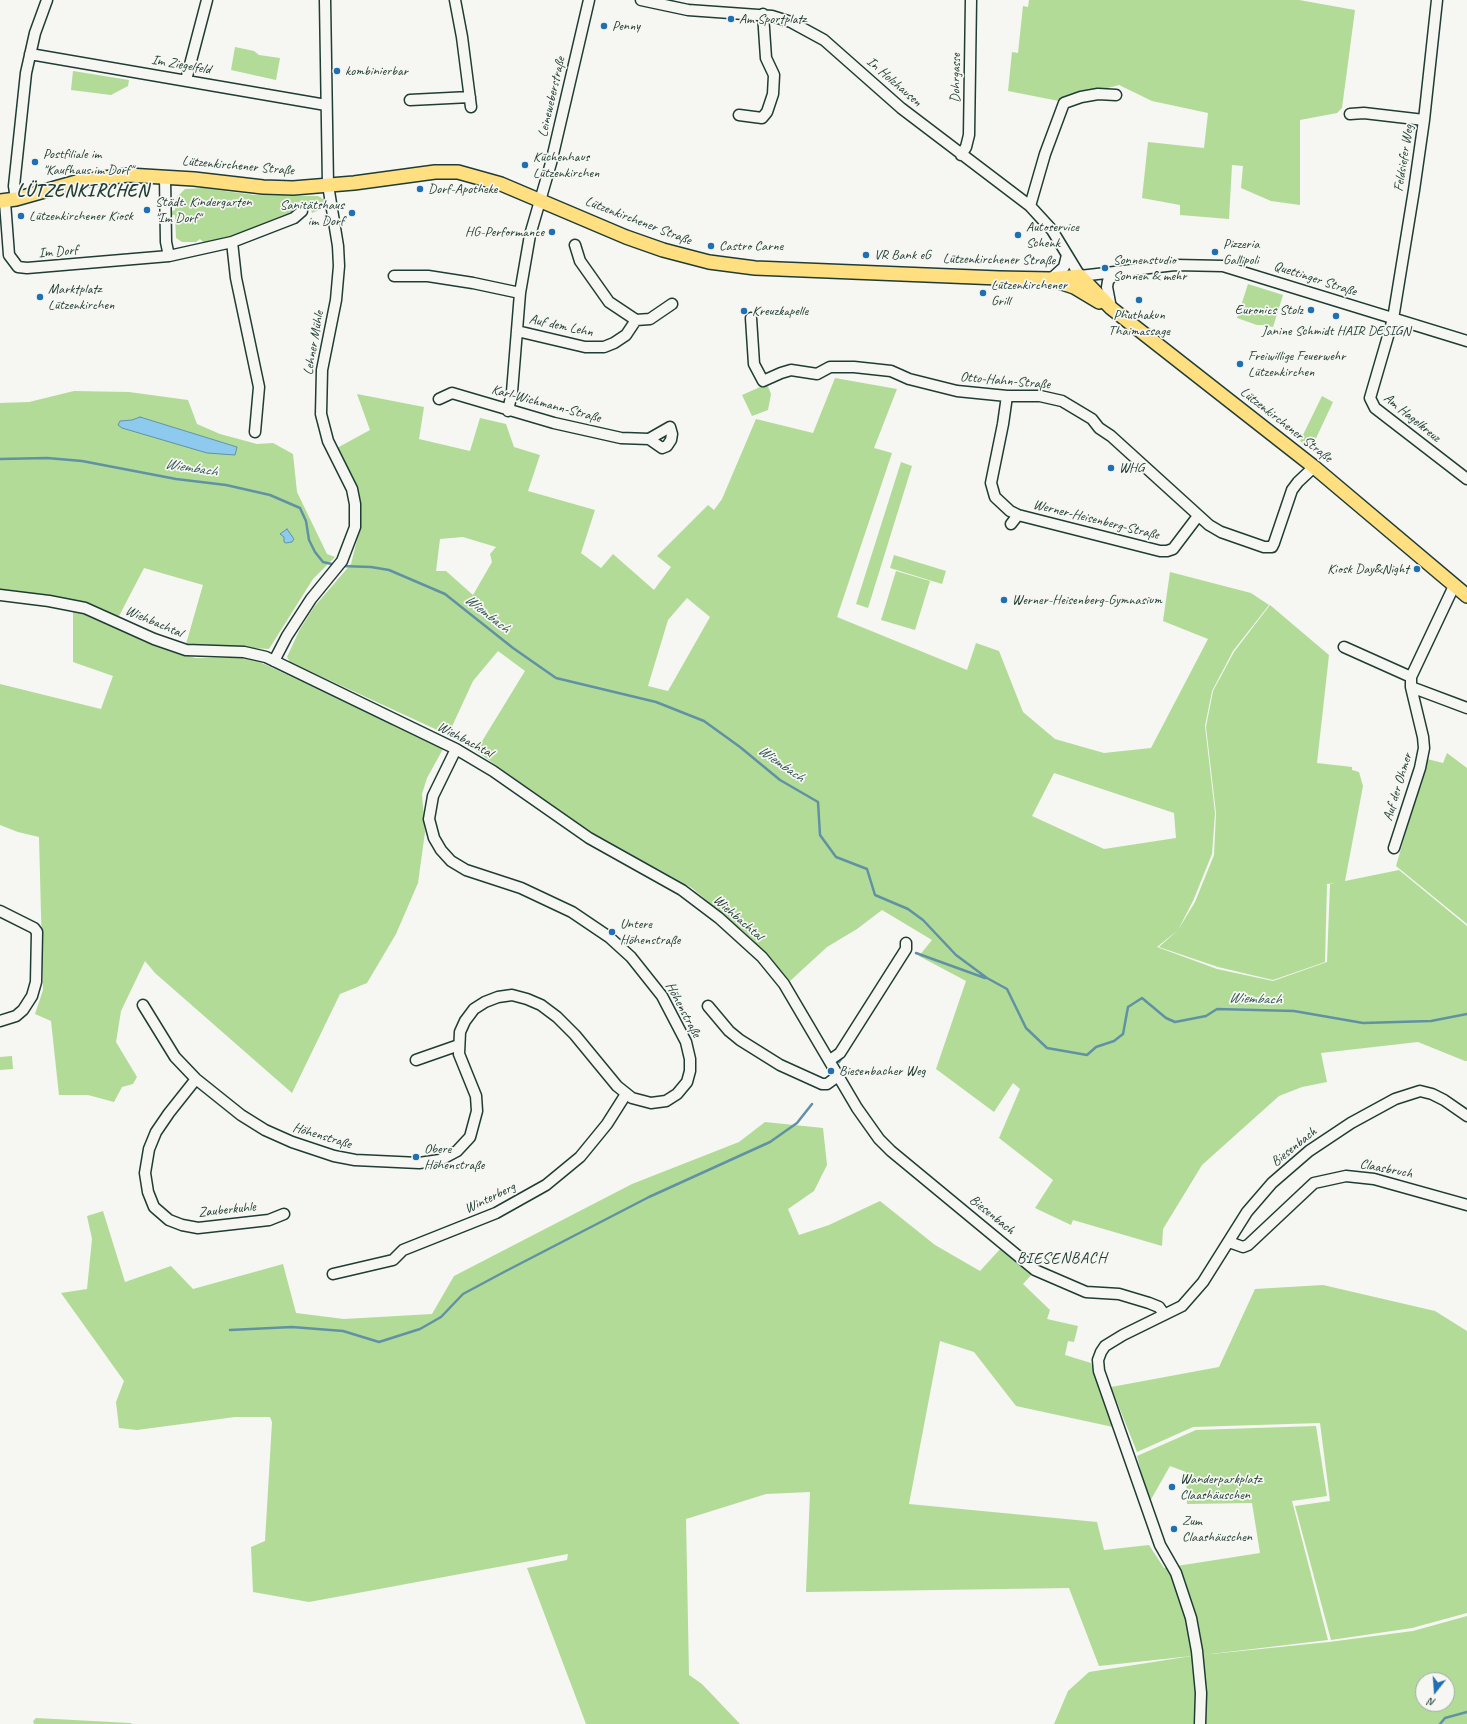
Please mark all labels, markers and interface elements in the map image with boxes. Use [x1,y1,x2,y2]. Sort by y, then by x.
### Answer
place label: Am Sportplatz [739,11,806,27]
marker: Am Sportplatz [726,14,736,24]
place label: Penny [612,18,640,34]
marker: Penny [599,21,609,31]
street label: Im Ziegelfeld [150,52,212,78]
street label: Dohrgasse [947,53,965,103]
street label: In Holzhausen [863,54,925,110]
street label: Leineweberstraße [535,55,569,139]
place label: kombinierbar [345,63,408,79]
marker: kombinierbar [332,66,342,76]
street label: Feldsiefer Weg [1390,123,1418,193]
place label: Postfiliale im "Kaufhaus im Dorf" [43,146,133,178]
place label: Küchenhaus Lützenkirchen [533,149,599,182]
street label: Lützenkirchener Straße [181,153,295,179]
marker: Postfiliale im "Kaufhaus im Dorf" [30,157,40,167]
marker: Küchenhaus Lützenkirchen [520,160,530,170]
district label: LÜTZENKIRCHEN [17,180,149,202]
place label: Dorf-Apotheke [428,181,497,197]
marker: Dorf-Apotheke [415,184,425,194]
street label: Lützenkirchener Straße [583,193,693,249]
place label: Städt. Kindergarten "Im Dorf" [155,194,251,226]
place label: Sanitätshaus im Dorf [280,197,344,230]
marker: Städt. Kindergarten "Im Dorf" [142,205,152,215]
place label: Lützenkirchener Kiosk [29,208,133,224]
marker: Sanitätshaus im Dorf [347,208,357,218]
marker: Lützenkirchener Kiosk [16,211,26,221]
place label: Autoservice Schenk [1026,219,1079,252]
place label: HG-Performance [465,224,544,240]
marker: HG-Performance [547,227,557,237]
marker: Autoservice Schenk [1013,230,1023,240]
place label: Pizzeria Gallipoli [1223,236,1259,268]
place label: Castro Carne [719,238,783,254]
marker: Castro Carne [706,241,716,251]
street label: Im Dorf [38,242,78,262]
place label: VR Bank eG [874,247,931,263]
marker: Pizzeria Gallipoli [1210,247,1220,257]
marker: VR Bank eG [861,250,871,260]
street label: Lützenkirchener Straße [943,251,1055,269]
place label: Sonnenstudio Sonnen & mehr [1113,252,1187,284]
street label: Quettinger Straße [1272,258,1358,300]
marker: Sonnenstudio Sonnen & mehr [1100,263,1110,273]
place label: Lützenkirchener Grill [991,277,1067,310]
place label: Marktplatz Lützenkirchen [48,281,114,314]
marker: Lützenkirchener Grill [978,288,988,298]
marker: Marktplatz Lützenkirchen [35,292,45,302]
marker: Phuthakun Thaimassage [1134,295,1144,305]
place label: Euronics Stolz [1235,302,1303,318]
place label: Kreuzkapelle [752,303,808,319]
marker: Euronics Stolz [1306,305,1316,315]
marker: Kreuzkapelle [739,306,749,316]
place label: Phuthakun Thaimassage [1108,307,1170,340]
street label: Lehner Mühle [300,310,328,376]
street label: Auf dem Lehn [527,311,595,341]
marker: Janine Schmidt HAIR DESIGN [1331,311,1341,321]
place label: Janine Schmidt HAIR DESIGN [1262,323,1410,339]
place label: Freiwillige Feuerwehr Lützenkirchen [1248,348,1345,380]
marker: Freiwillige Feuerwehr Lützenkirchen [1235,359,1245,369]
street label: Otto-Hahn-Straße [959,369,1051,393]
street label: Karl-Wichmann-Straße [489,381,603,427]
street label: Lützenkirchener Straße [1237,384,1335,466]
street label: Am Hagelkreuz [1380,390,1444,446]
water label: Wiembach [164,455,218,481]
place label: WHG [1119,460,1144,476]
marker: WHG [1106,463,1116,473]
street label: Werner-Heisenberg-Straße [1031,496,1161,544]
place label: Kiosk Day&Night [1327,561,1409,577]
marker: Kiosk Day&Night [1412,564,1422,574]
water label: Wiembach [461,591,513,637]
place label: Werner-Heisenberg-Gymnasium [1012,592,1162,608]
marker: Werner-Heisenberg-Gymnasium [999,595,1009,605]
street label: Wiehbachtal [123,602,185,642]
street label: Wiehbachtal [434,718,496,762]
water label: Wiembach [754,742,808,786]
street label: Auf der Ohmer [1380,751,1416,823]
street label: Wiehbachtal [710,892,766,944]
place label: Untere Höhenstraße [620,916,680,948]
marker: Untere Höhenstraße [607,927,617,937]
street label: Höhenstraße [661,979,705,1041]
water label: Wiembach [1228,989,1282,1009]
place label: Biesenbacher Weg [839,1063,925,1079]
marker: Biesenbacher Weg [826,1066,836,1076]
street label: Höhenstraße [291,1119,353,1153]
street label: Biesenbach [1268,1124,1320,1170]
place label: Obere Höhenstraße [424,1141,484,1174]
marker: Obere Höhenstraße [411,1152,421,1162]
street label: Claasbruch [1358,1156,1414,1182]
street label: Winterberg [462,1179,518,1217]
street label: Biesenbach [966,1192,1018,1238]
street label: Zauberkuhle [197,1199,257,1221]
district label: BIESENBACH [1017,1249,1107,1269]
place label: Wanderparkplatz Claashäuschen [1180,1471,1262,1504]
marker: Wanderparkplatz Claashäuschen [1167,1482,1177,1492]
place label: Zum Claashäuschen [1182,1513,1252,1546]
marker: Zum Claashäuschen [1169,1524,1179,1534]
north arrow [1415,1672,1455,1712]
text: N [1426,1695,1437,1710]

